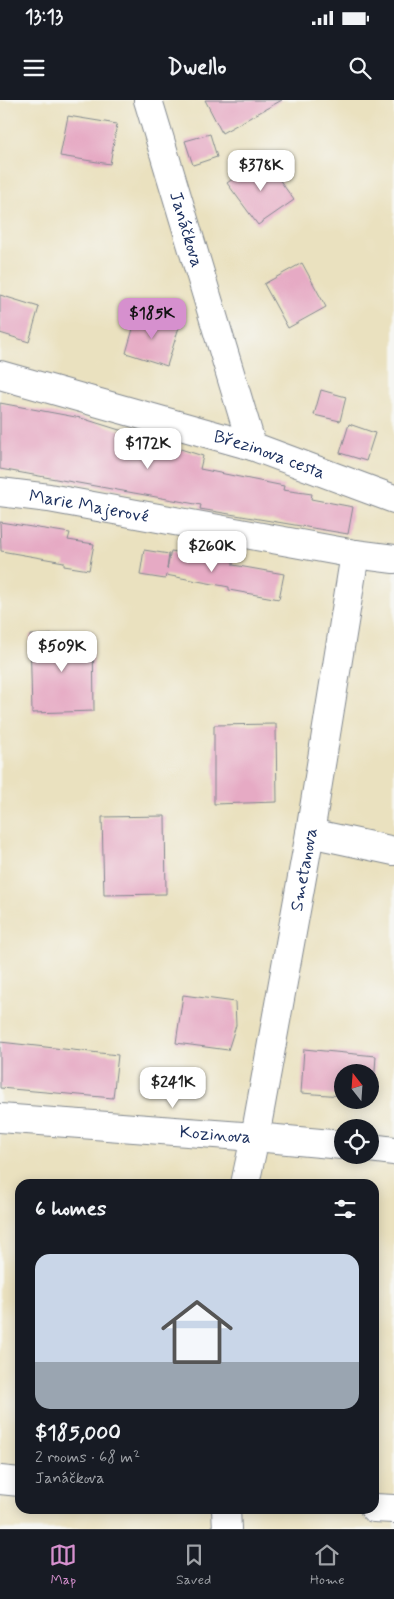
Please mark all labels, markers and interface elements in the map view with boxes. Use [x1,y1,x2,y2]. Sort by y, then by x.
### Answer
text: 13:13 [25,5,63,30]
icon: menu [20,54,48,82]
text: Dwello [167,54,227,82]
icon: search [346,54,374,82]
pin: $378K [226,149,296,192]
text: $378K [239,155,283,176]
street label: Janáčkova [163,189,209,270]
pin: $185K [117,298,187,340]
text: $185K [129,303,175,324]
street label: Březinova cesta [211,425,328,485]
pin: $172K [113,428,183,470]
text: $172K [125,433,171,454]
street label: Marie Majerové [28,485,150,529]
pin: $260K [177,530,247,573]
text: $260K [188,536,236,557]
pin: $509K [27,630,97,673]
text: $509K [38,636,86,657]
street label: Smetanova [285,826,324,913]
north arrow [334,1064,379,1109]
map controls [334,1064,379,1164]
pin: $241K [138,1066,208,1109]
text: $241K [151,1072,195,1093]
button: locate [334,1119,379,1164]
street label: Kozinova [179,1120,252,1150]
text: 6 homes [35,1195,106,1223]
icon: filters [331,1195,359,1223]
icon: home [152,1287,242,1377]
text: $185,000 [35,1419,121,1447]
text: 2 rooms · 68 m² [35,1447,140,1468]
text: Janáčkova [35,1468,104,1489]
tab: Map [49,1541,77,1589]
tab: Saved [176,1541,211,1589]
tab: Home [310,1541,345,1589]

